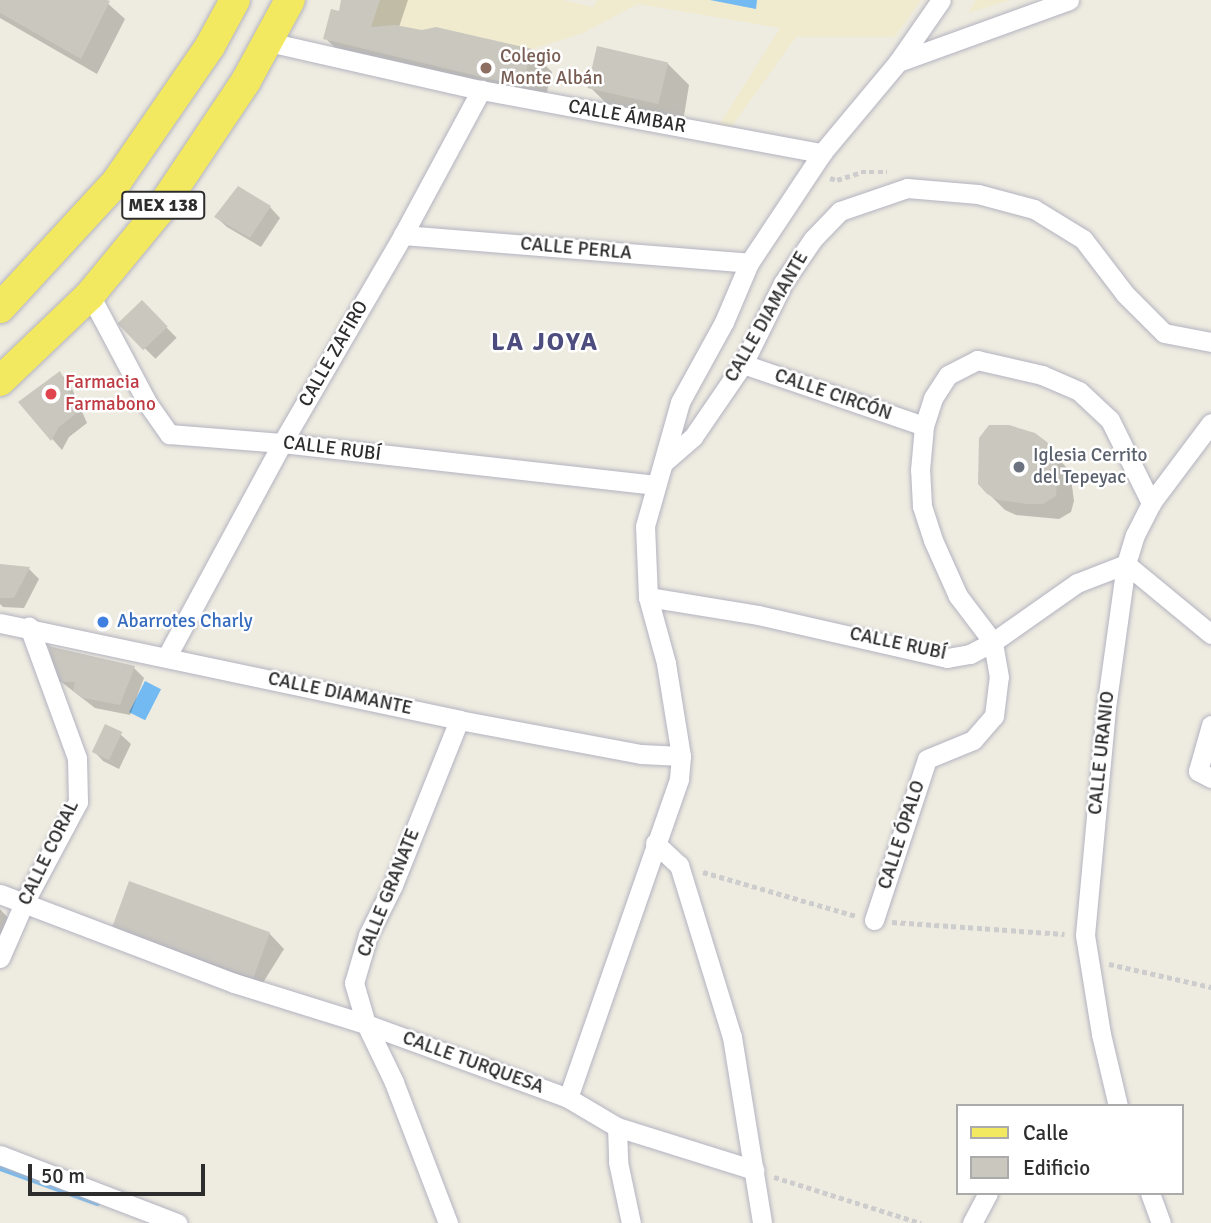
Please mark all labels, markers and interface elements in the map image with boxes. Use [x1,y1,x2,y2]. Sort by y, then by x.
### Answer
place label: Colegio Monte Albán [500,46,603,90]
marker: Colegio Monte Albán [478,60,494,76]
street label: CALLE ÁMBAR [566,95,688,139]
road number: MEX 138 [121,190,205,220]
street label: CALLE PERLA [519,233,633,265]
street label: CALLE DIAMANTE [720,248,814,386]
street label: CALLE ZAFIRO [294,297,374,411]
district label: LA JOYA [492,327,598,359]
street label: CALLE CIRCÓN [771,364,895,426]
place label: Farmacia Farmabono [65,372,156,416]
marker: Farmacia Farmabono [43,386,59,402]
street label: CALLE RUBÍ [282,432,382,466]
place label: Iglesia Cerrito del Tepeyac [1033,445,1147,489]
marker: Iglesia Cerrito del Tepeyac [1011,459,1027,475]
place label: Abarrotes Charly [117,611,253,633]
marker: Abarrotes Charly [95,614,111,630]
street label: CALLE RUBÍ [848,623,948,665]
street label: CALLE DIAMANTE [266,668,414,720]
street label: CALLE URANIO [1084,690,1120,816]
street label: CALLE ÓPALO [874,778,930,892]
street label: CALLE CORAL [14,797,84,909]
street label: CALLE GRANATE [353,826,425,960]
street label: CALLE TURQUESA [399,1027,547,1099]
legend [956,1104,1183,1195]
text: Calle [1023,1120,1069,1146]
scale bar [32,1150,208,1194]
text: Edificio [1023,1155,1090,1181]
text: 50 m [41,1163,85,1189]

